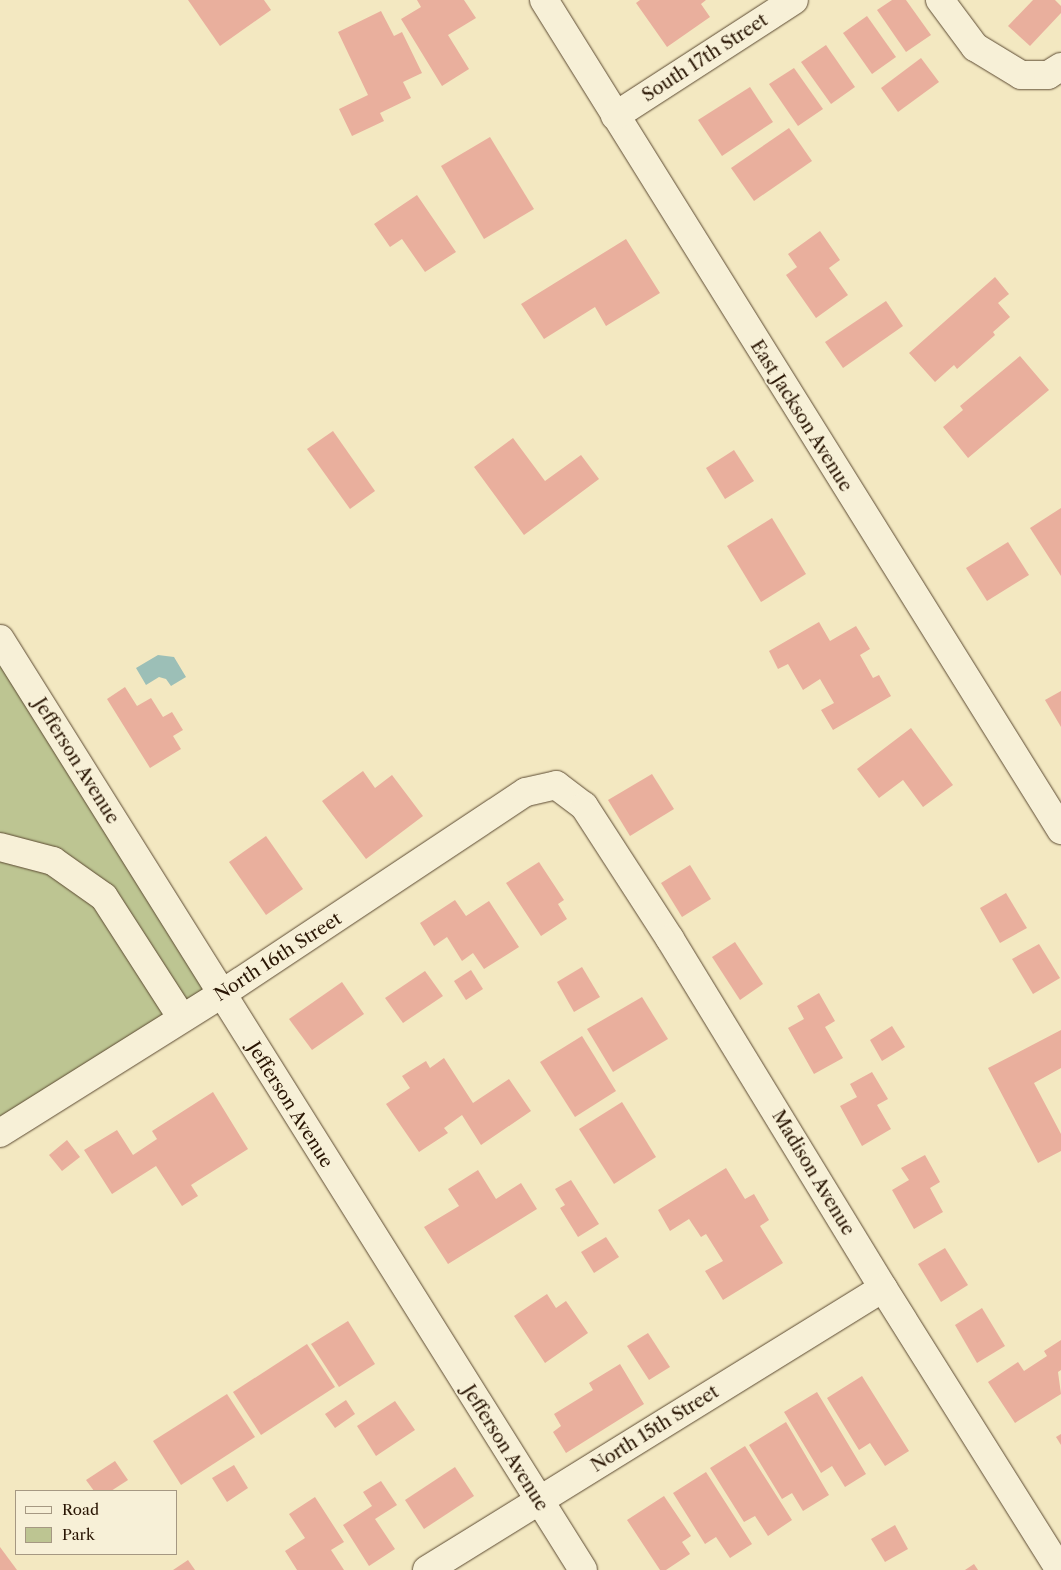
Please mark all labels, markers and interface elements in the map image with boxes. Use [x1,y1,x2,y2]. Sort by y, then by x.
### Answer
street label: South 17th Street [638,9,772,107]
street label: East Jackson Avenue [745,336,857,496]
street label: Jefferson Avenue [28,694,124,828]
street label: North 16th Street [210,908,346,1006]
street label: Jefferson Avenue [242,1038,338,1172]
street label: Madison Avenue [767,1106,859,1240]
street label: Jefferson Avenue [457,1381,553,1515]
street label: North 15th Street [587,1381,723,1477]
legend [15,1490,178,1555]
text: Road [62,1500,99,1519]
text: Park [62,1525,95,1544]

